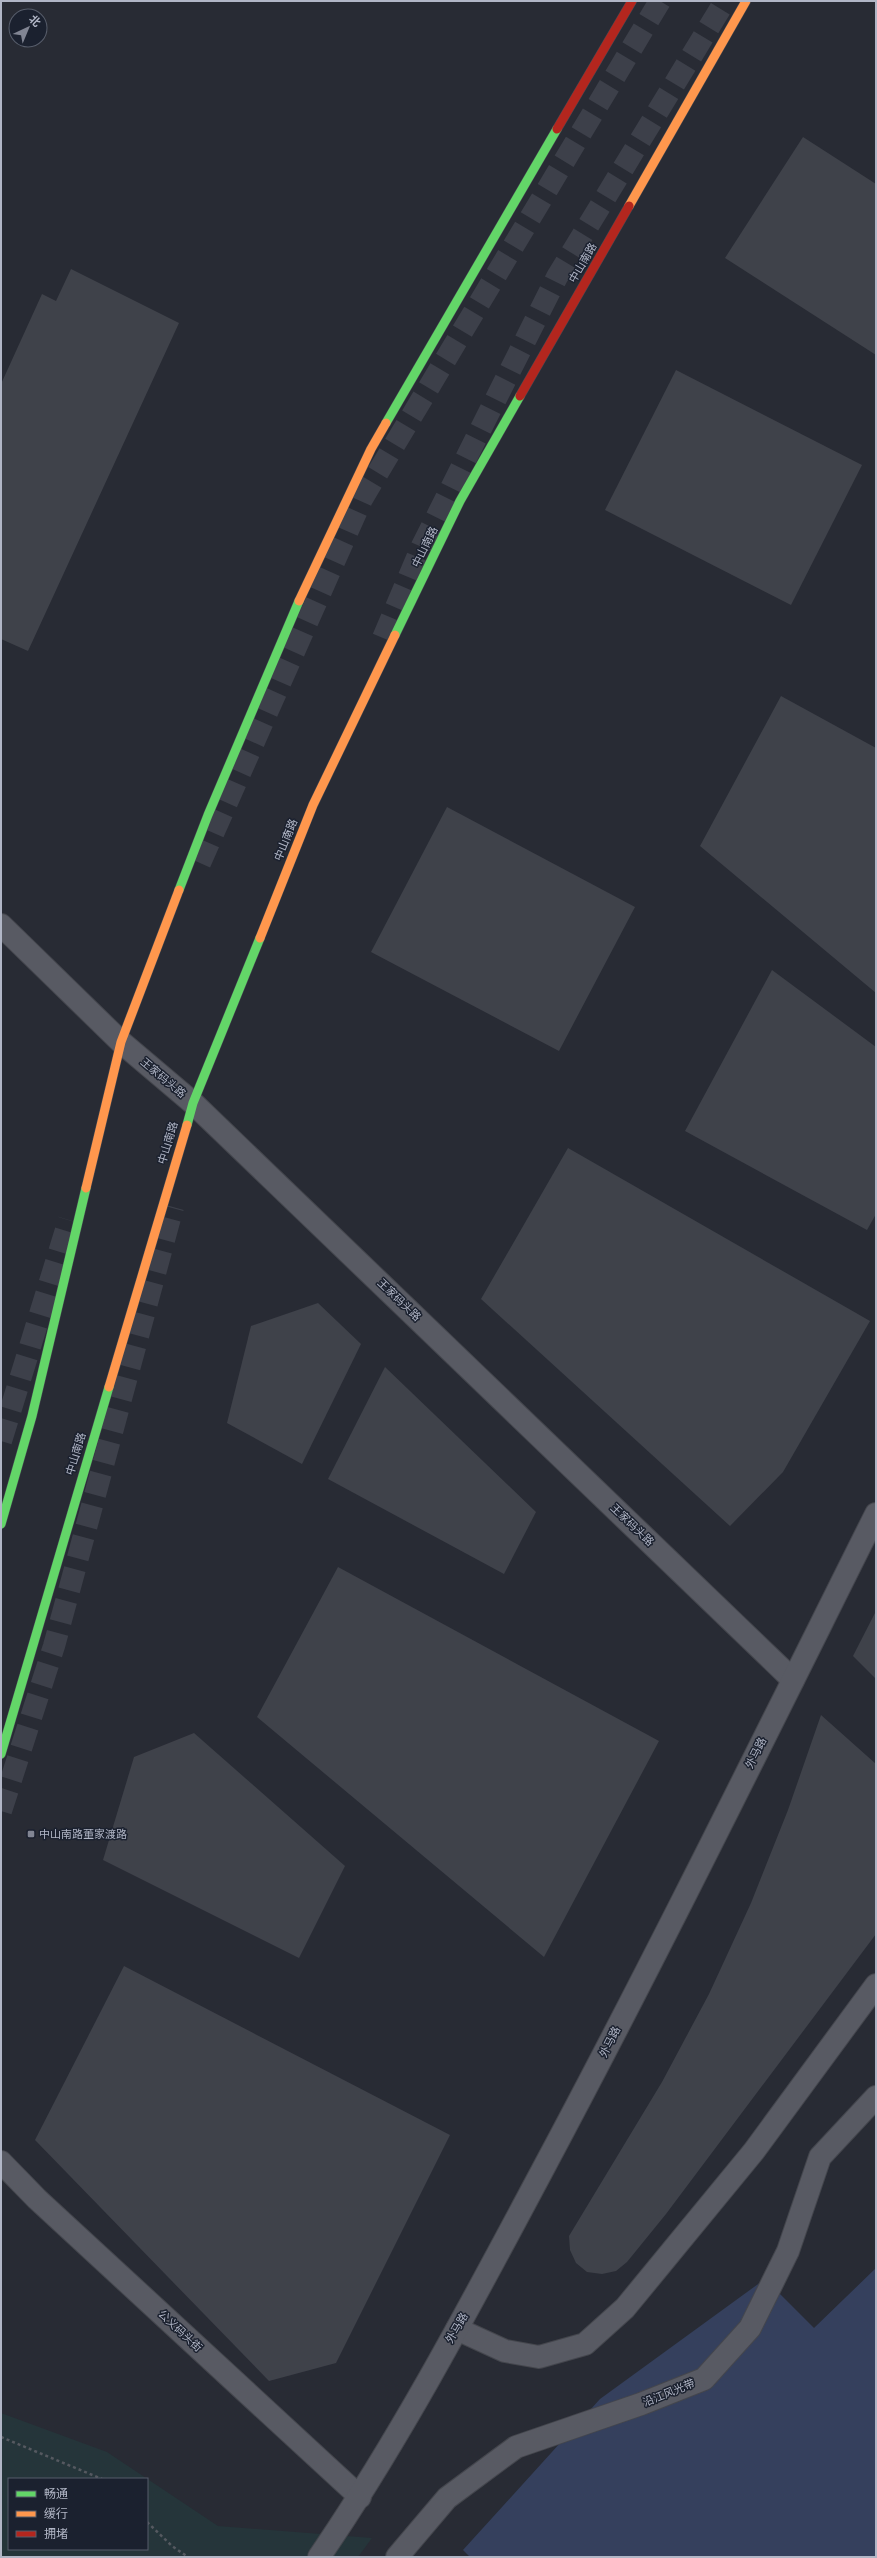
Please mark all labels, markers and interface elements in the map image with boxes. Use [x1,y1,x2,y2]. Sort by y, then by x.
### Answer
north arrow [8,8,48,48]
text: 北 [26,13,43,30]
street label: 中山南路 [566,241,600,285]
street label: 中山南路 [410,524,440,570]
street label: 中山南路 [272,817,300,863]
street label: 王家码头路 [138,1055,188,1101]
street label: 中山南路 [155,1120,181,1166]
street label: 王家码头路 [375,1276,423,1324]
street label: 中山南路 [63,1431,89,1477]
street label: 王家码头路 [608,1501,656,1549]
street label: 外马路 [743,1735,769,1771]
place label: 中山南路董家渡路 [39,1828,127,1841]
marker: 中山南路董家渡路 [26,1829,36,1839]
street label: 外马路 [597,2024,623,2060]
street label: 公义码头街 [155,2307,205,2355]
street label: 外马路 [443,2310,471,2346]
street label: 沿江风光带 [641,2377,697,2409]
legend [8,2478,148,2550]
text: 畅通 [44,2487,68,2501]
text: 缓行 [44,2507,68,2521]
text: 拥堵 [44,2527,68,2541]

